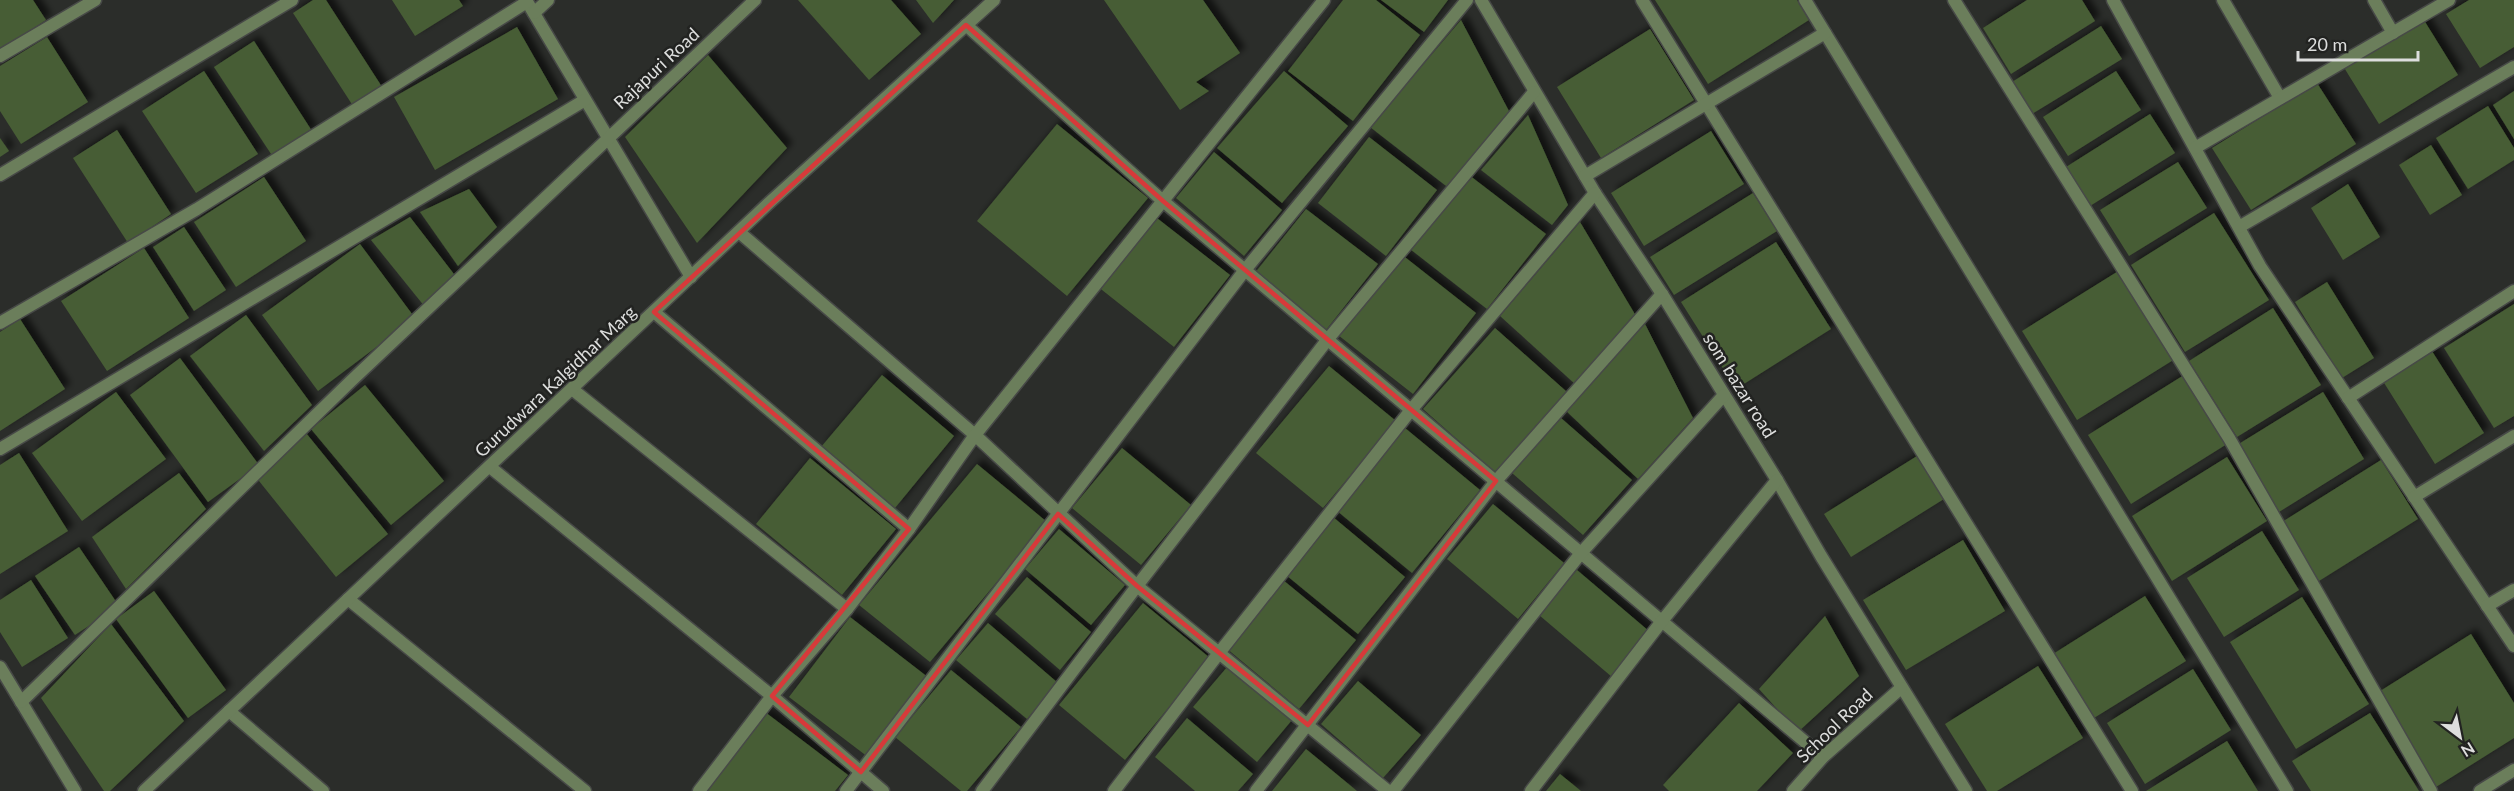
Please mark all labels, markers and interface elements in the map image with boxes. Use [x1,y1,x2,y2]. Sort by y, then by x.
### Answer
street label: Rajapuri Road [609,23,703,113]
scale bar [2298,24,2418,62]
text: 20 m [2307,33,2347,55]
street label: Gurudwara Kalgidhar Marg [470,301,640,461]
street label: som bazar road [1699,328,1781,442]
street label: School Road [1791,683,1877,767]
north arrow [2430,707,2490,767]
text: N [2458,739,2478,761]

